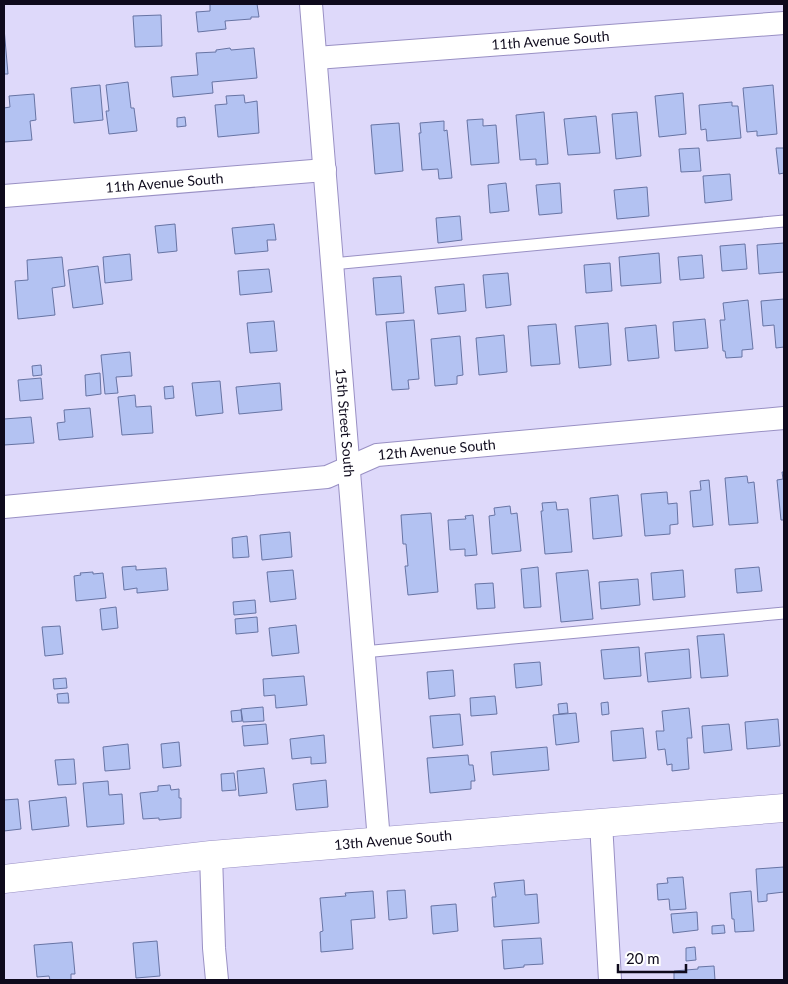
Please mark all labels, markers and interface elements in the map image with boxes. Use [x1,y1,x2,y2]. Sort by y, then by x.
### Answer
street label: 11th Avenue South [491,27,610,53]
street label: 11th Avenue South [105,169,224,196]
street label: 15th Street South [333,367,358,478]
street label: 12th Avenue South [377,435,496,463]
street label: 13th Avenue South [333,826,453,853]
scale bar [618,942,686,974]
text: 20 m [626,949,660,967]

